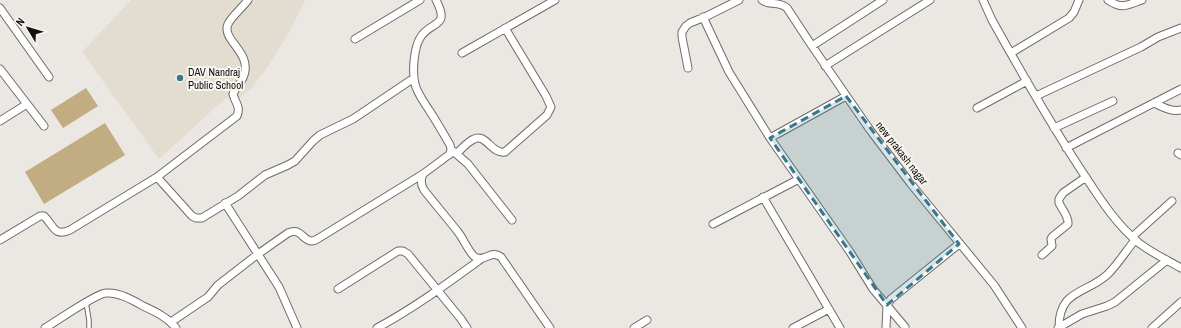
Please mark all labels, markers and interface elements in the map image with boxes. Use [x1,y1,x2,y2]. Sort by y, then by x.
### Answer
north arrow [8,8,48,48]
text: N [13,15,28,29]
place label: DAV Nandraj Public School [188,65,243,92]
marker: DAV Nandraj Public School [175,73,185,83]
street label: new prakash nagar [873,118,931,188]

